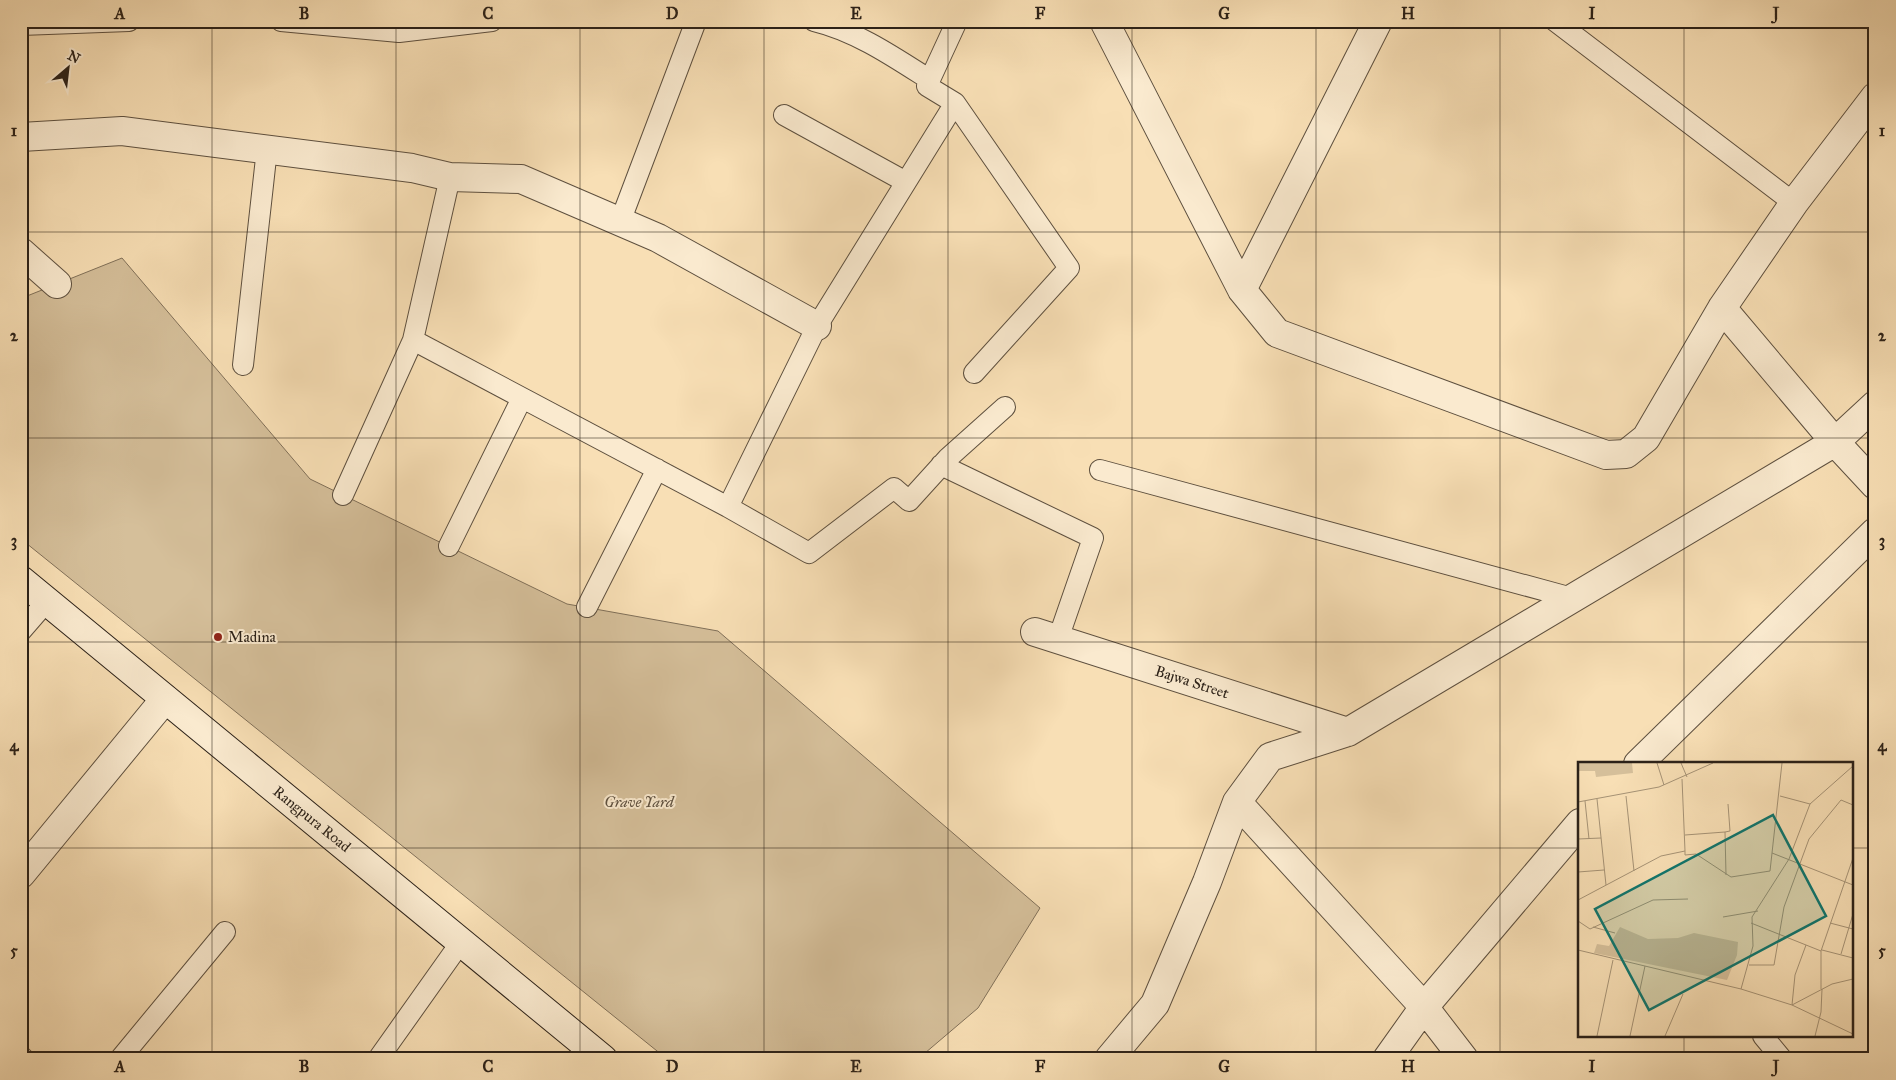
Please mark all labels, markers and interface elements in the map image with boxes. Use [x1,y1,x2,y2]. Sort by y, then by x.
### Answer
text: A [114,4,126,23]
text: B [299,4,309,23]
text: C [483,4,494,23]
text: D [666,4,679,23]
text: E [850,4,862,23]
text: F [1035,4,1046,23]
text: G [1218,4,1230,23]
text: H [1401,4,1415,23]
text: I [1589,4,1596,23]
text: J [1771,4,1780,24]
north arrow [42,42,92,92]
text: N [65,47,83,67]
text: 1 [11,121,18,140]
text: 1 [1879,121,1886,140]
text: 2 [10,326,19,345]
text: 2 [1878,326,1887,345]
text: 3 [11,531,17,551]
text: 3 [1879,531,1885,551]
place label: Madina [228,628,277,646]
marker: Madina [212,631,224,643]
street label: Bajwa Street [1153,662,1232,703]
text: 4 [10,736,20,756]
text: 4 [1878,736,1888,756]
inset map [1578,762,1854,1038]
street label: Rangpura Road [270,782,355,856]
park label: Grave Yard [604,793,675,811]
text: 5 [10,941,18,960]
text: 5 [1878,941,1886,960]
text: A [114,1057,126,1076]
text: B [299,1057,309,1076]
text: C [483,1057,494,1076]
text: D [666,1057,679,1076]
text: E [850,1057,862,1076]
text: F [1035,1057,1046,1076]
text: G [1218,1057,1230,1076]
text: H [1401,1057,1415,1076]
text: I [1589,1057,1596,1076]
text: J [1771,1057,1780,1077]

